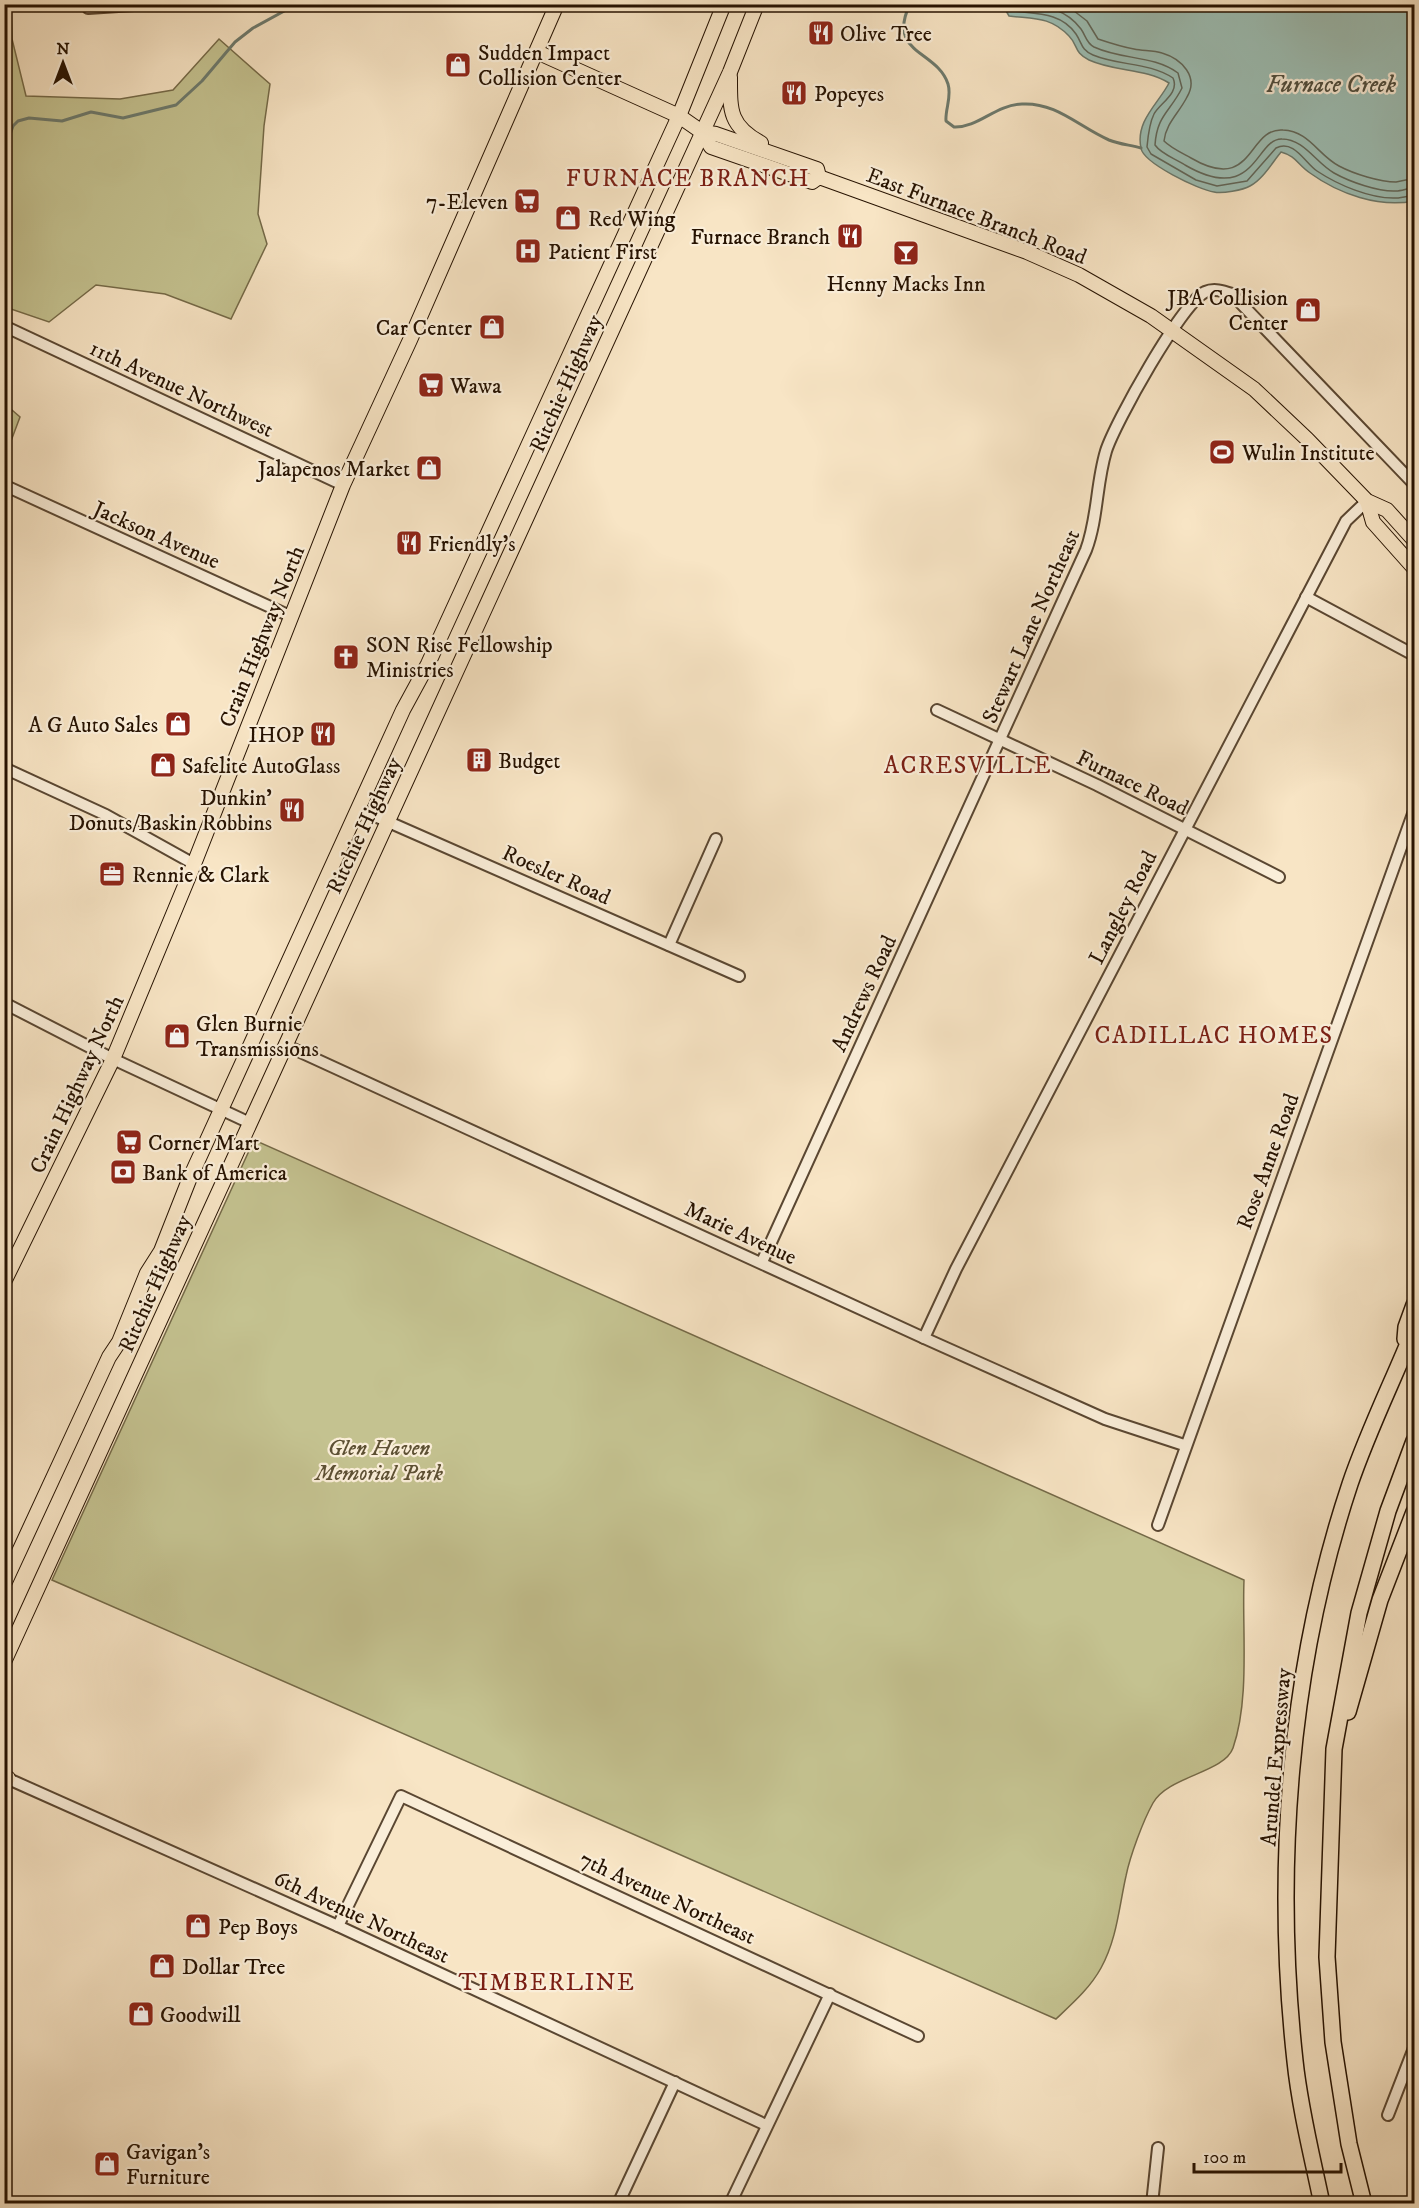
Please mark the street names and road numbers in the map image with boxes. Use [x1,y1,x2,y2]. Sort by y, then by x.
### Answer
street label: East Furnace Branch Road [862,162,1091,271]
street label: Ritchie Highway [524,310,609,457]
street label: 11th Avenue Northwest [85,335,278,444]
street label: Jackson Avenue [87,495,224,575]
street label: Stewart Lane Northeast [976,526,1086,728]
street label: Crain Highway North [214,541,311,731]
street label: Furnace Road [1072,745,1193,822]
street label: Ritchie Highway [321,752,408,898]
street label: Roesler Road [498,839,615,911]
street label: Langley Road [1083,846,1163,969]
street label: Andrews Road [826,931,903,1056]
street label: Crain Highway North [24,991,131,1178]
street label: Rose Anne Road [1231,1090,1306,1233]
street label: Marie Avenue [680,1196,801,1271]
street label: Ritchie Highway [113,1210,198,1357]
street label: Arundel Expressway [1255,1666,1298,1847]
street label: 7th Avenue Northeast [575,1846,760,1951]
street label: 6th Avenue Northeast [269,1865,453,1970]

